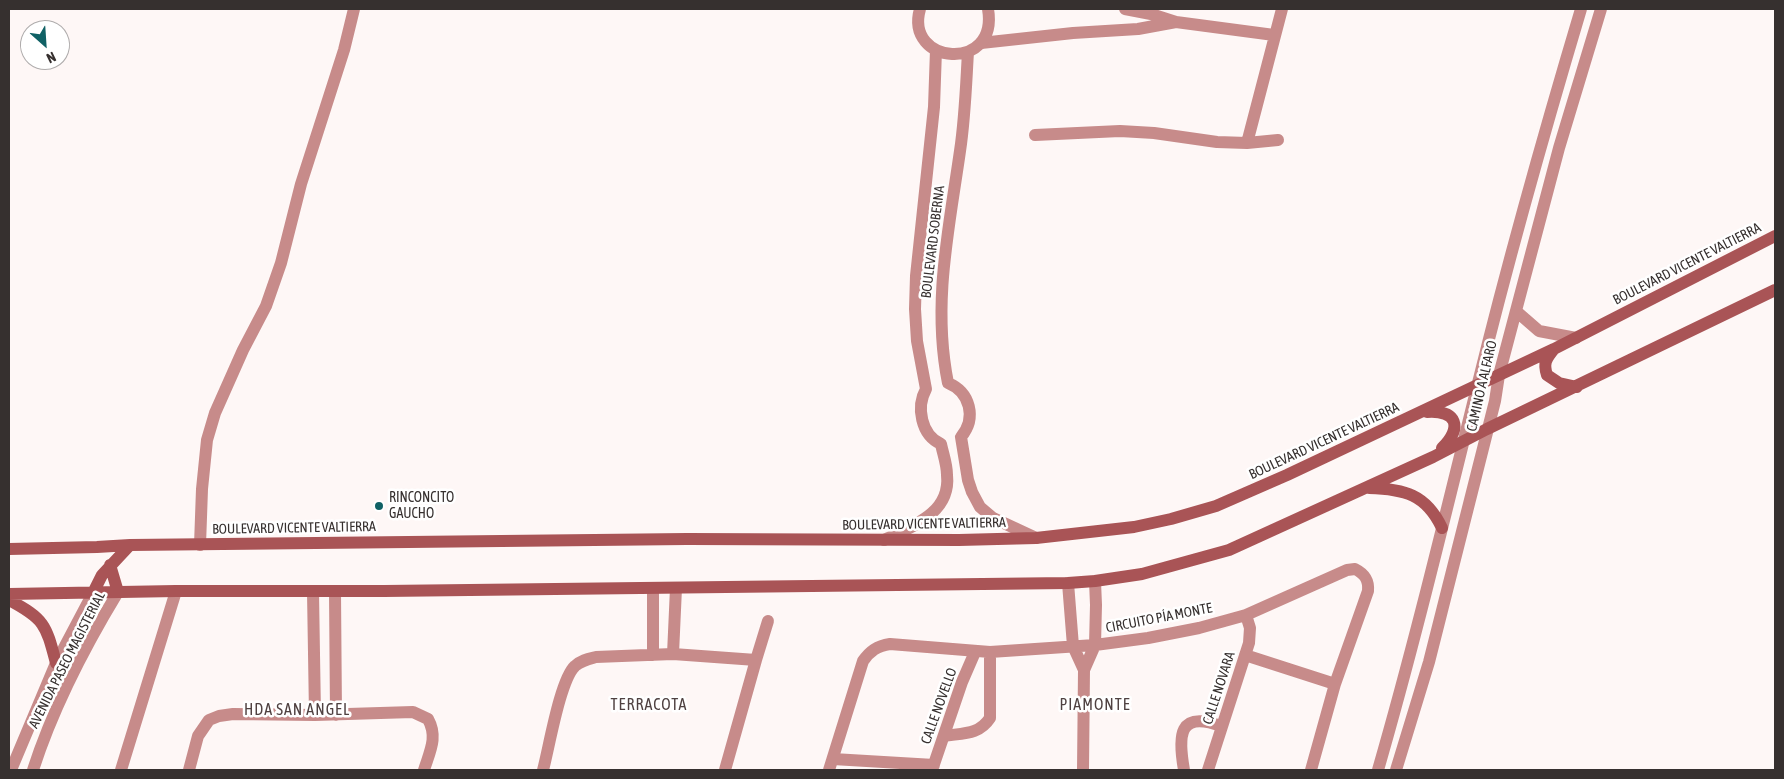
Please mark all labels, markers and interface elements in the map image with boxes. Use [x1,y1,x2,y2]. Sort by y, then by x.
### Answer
north arrow [20,20,70,70]
text: N [44,49,58,67]
street label: BOULEVARD SOBERNA [918,185,948,299]
street label: BOULEVARD VICENTE VALTIERRA [1610,219,1764,309]
street label: CAMINO A ALFARO [1463,339,1501,433]
street label: BOULEVARD VICENTE VALTIERRA [1246,399,1402,483]
place label: RINCONCITO GAUCHO [389,490,454,522]
marker: RINCONCITO GAUCHO [373,500,385,512]
street label: BOULEVARD VICENTE VALTIERRA [842,514,1006,534]
street label: BOULEVARD VICENTE VALTIERRA [212,518,376,538]
street label: AVENIDA PASEO MAGISTERIAL [25,589,109,731]
street label: CIRCUITO PÍA MONTE [1104,599,1214,637]
street label: CALLE NOVARA [1199,650,1239,726]
street label: CALLE NOVELLO [917,666,961,746]
district label: TERRACOTA [609,695,689,715]
district label: PIAMONTE [1058,695,1132,715]
district label: HDA SAN ANGEL [242,700,352,720]

